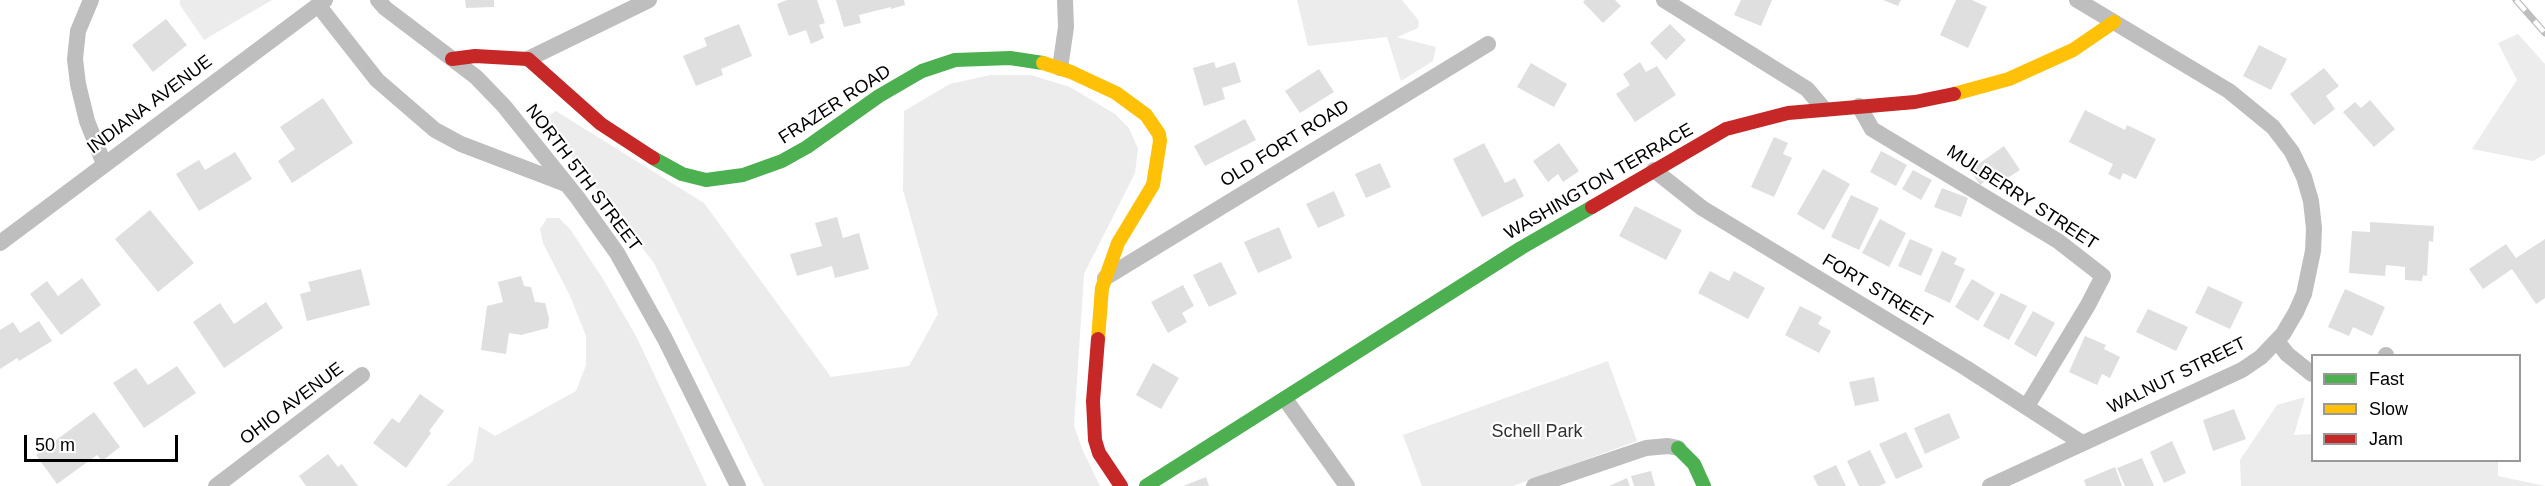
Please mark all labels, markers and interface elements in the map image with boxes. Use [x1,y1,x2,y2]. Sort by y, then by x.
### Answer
street label: INDIANA AVENUE [83,51,217,159]
street label: FRAZER ROAD [775,61,895,149]
street label: OLD FORT ROAD [1217,96,1353,192]
street label: NORTH 5TH STREET [521,100,645,256]
street label: WASHINGTON TERRACE [1501,119,1697,245]
street label: MULBERRY STREET [1942,141,2102,255]
street label: FORT STREET [1818,250,1936,332]
street label: WALNUT STREET [2104,333,2250,419]
legend [2311,354,2521,462]
street label: OHIO AVENUE [236,358,348,450]
text: Fast [2369,369,2404,389]
text: Slow [2369,399,2408,419]
park label: Schell Park [1491,421,1583,443]
scale bar [27,423,182,461]
text: Jam [2369,429,2403,449]
text: 50 m [35,435,75,455]

